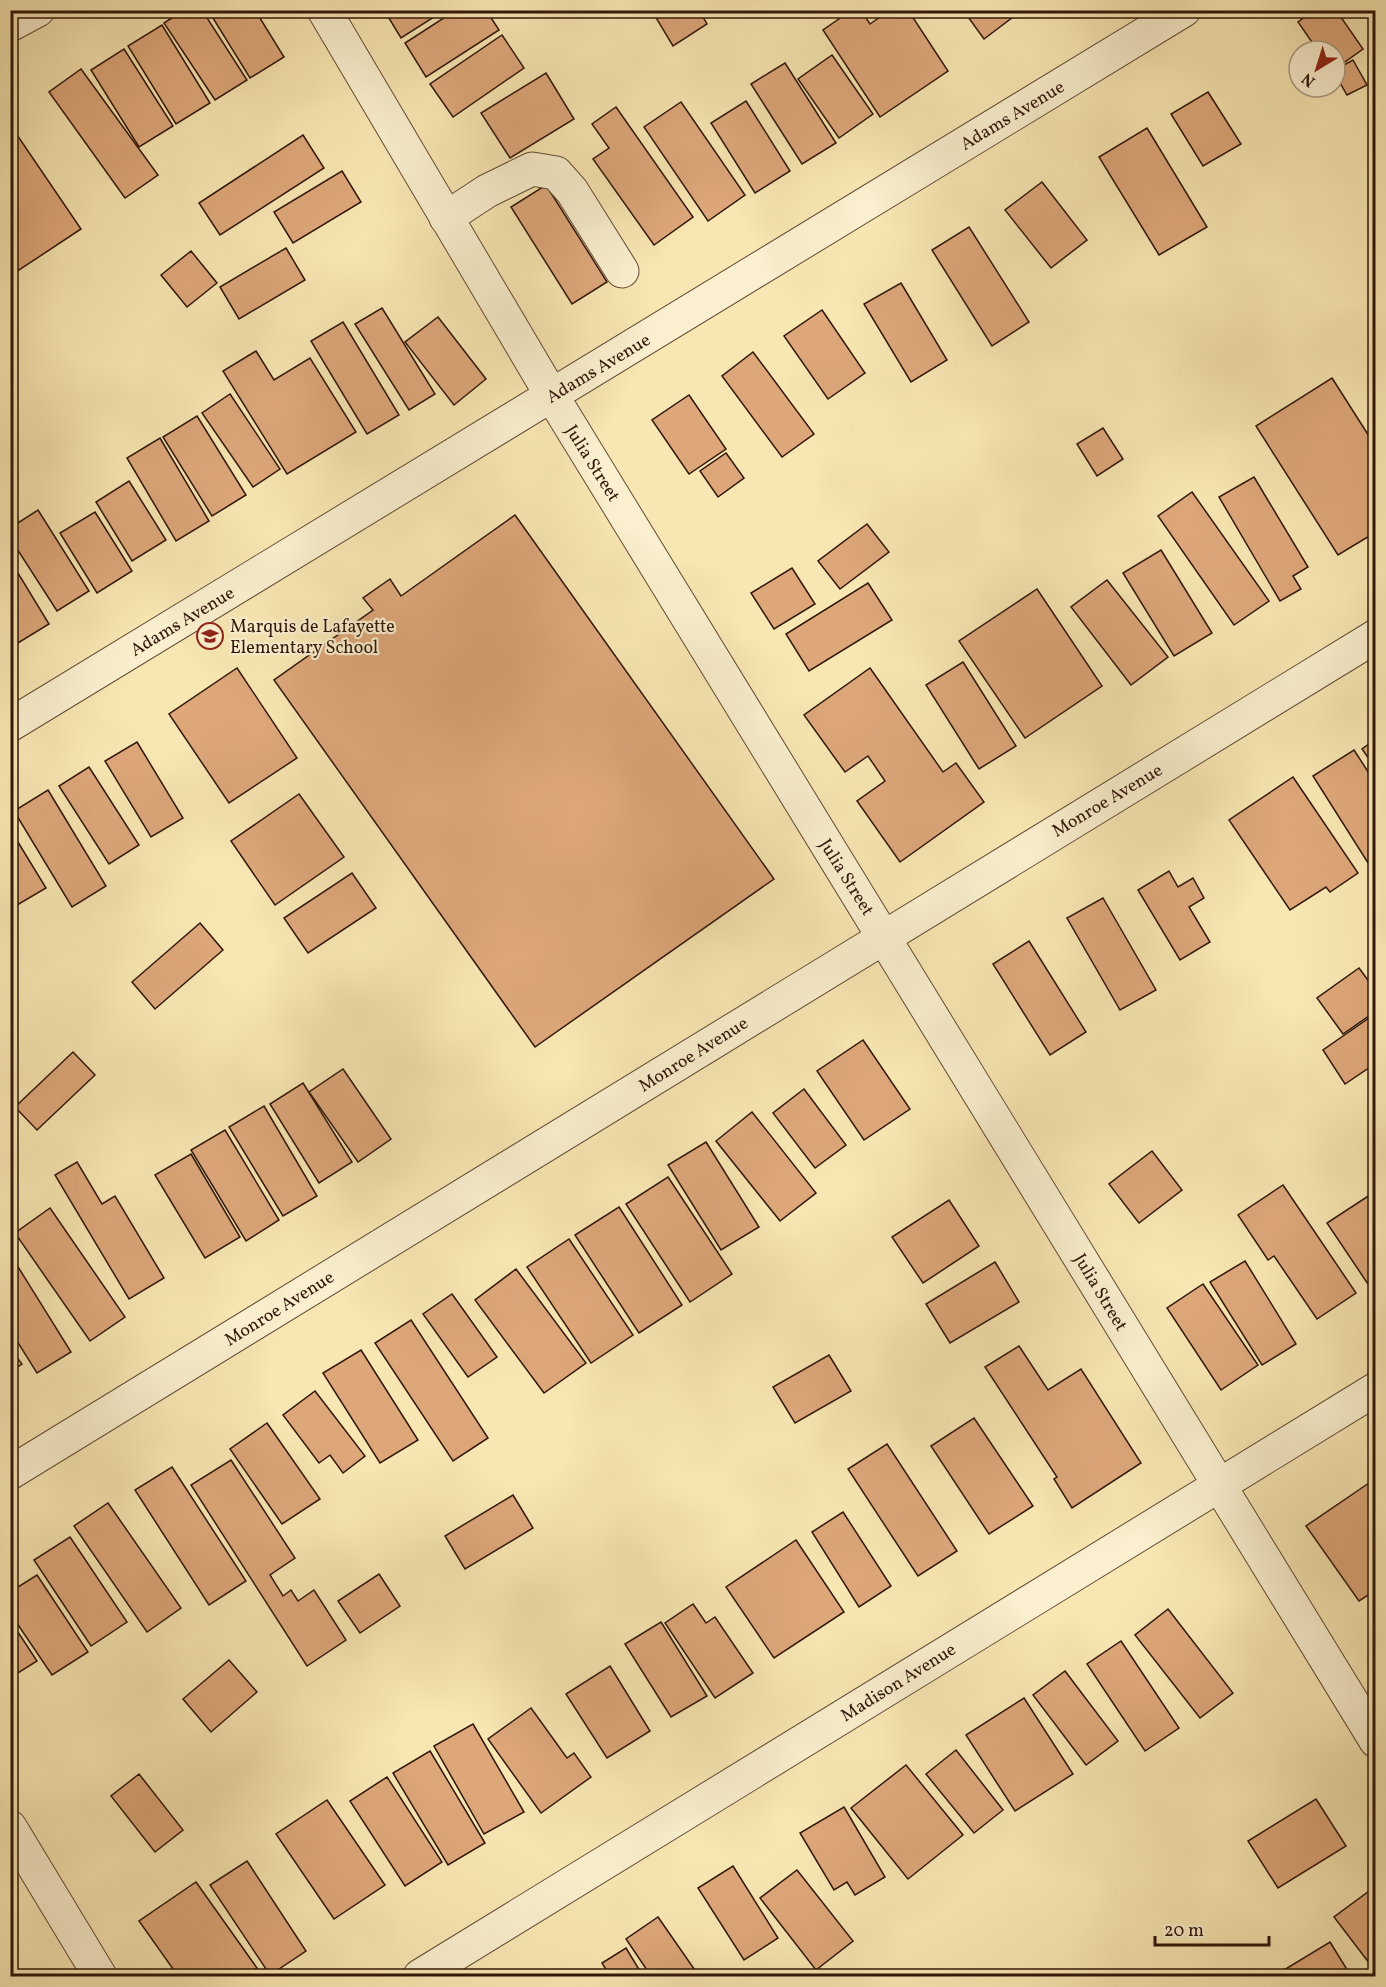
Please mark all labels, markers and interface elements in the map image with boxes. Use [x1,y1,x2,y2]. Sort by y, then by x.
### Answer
north arrow [1287,39,1347,99]
text: N [1297,67,1320,91]
street label: Adams Avenue [956,75,1070,157]
street label: Adams Avenue [542,328,656,410]
street label: Julia Street [558,420,625,507]
street label: Adams Avenue [126,581,240,663]
place label: Marquis de Lafayette Elementary School [230,615,395,661]
school or university icon: Marquis de Lafayette Elementary School [195,621,225,651]
street label: Monroe Avenue [1048,758,1168,844]
street label: Julia Street [812,834,879,921]
street label: Monroe Avenue [634,1012,753,1099]
street label: Julia Street [1067,1249,1133,1336]
street label: Monroe Avenue [220,1266,339,1353]
street label: Madison Avenue [836,1638,961,1729]
scale bar [1155,1909,1269,1947]
text: 20 m [1164,1919,1204,1944]

